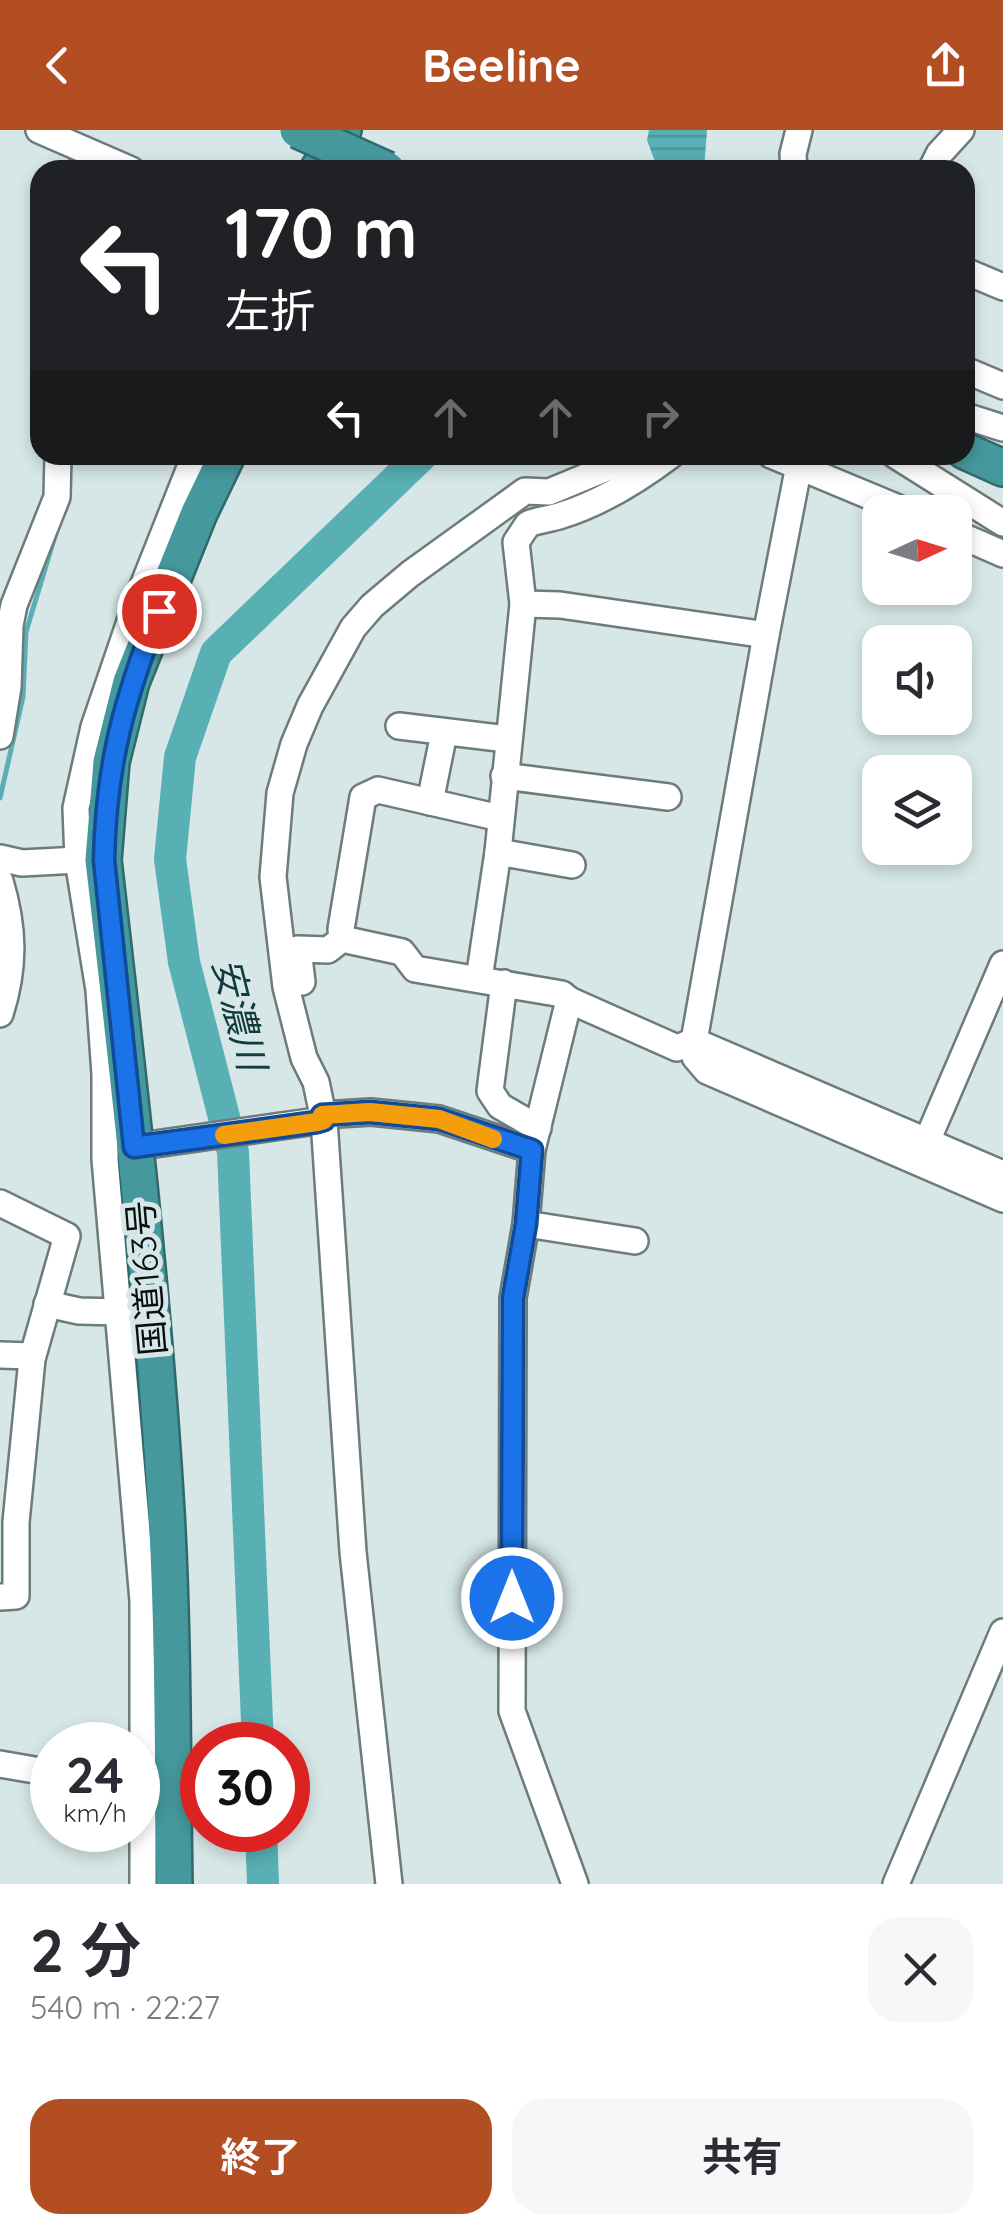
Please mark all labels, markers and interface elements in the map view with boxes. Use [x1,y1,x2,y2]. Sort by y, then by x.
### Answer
text: Beeline [422,37,581,93]
icon: back [30,38,85,93]
icon: share [918,38,973,93]
text: 170 m [225,188,418,276]
icon: left [60,200,190,330]
text: 左折 [225,282,315,338]
icon: left [318,390,373,445]
icon: ahead [423,390,478,445]
icon: ahead [528,390,583,445]
icon: right [633,390,688,445]
north arrow [862,495,972,605]
map controls [862,495,972,865]
pin [117,569,202,654]
icon: arrive [132,584,187,639]
button: sound [862,625,972,735]
button: layers [862,755,972,865]
water label: 安濃川 [203,953,278,1079]
street label: 国道163号 [117,1199,175,1357]
position arrow [460,1546,564,1650]
speed limit sign: 30 [180,1722,310,1852]
text: 24 [66,1743,124,1806]
text: km/h [63,1797,127,1828]
text: 2 分 [30,1912,141,1987]
button: close [868,1917,973,2022]
text: 540 m · 22:27 [30,1987,220,2027]
button: 終了 [30,2099,492,2214]
button: 共有 [512,2099,973,2214]

